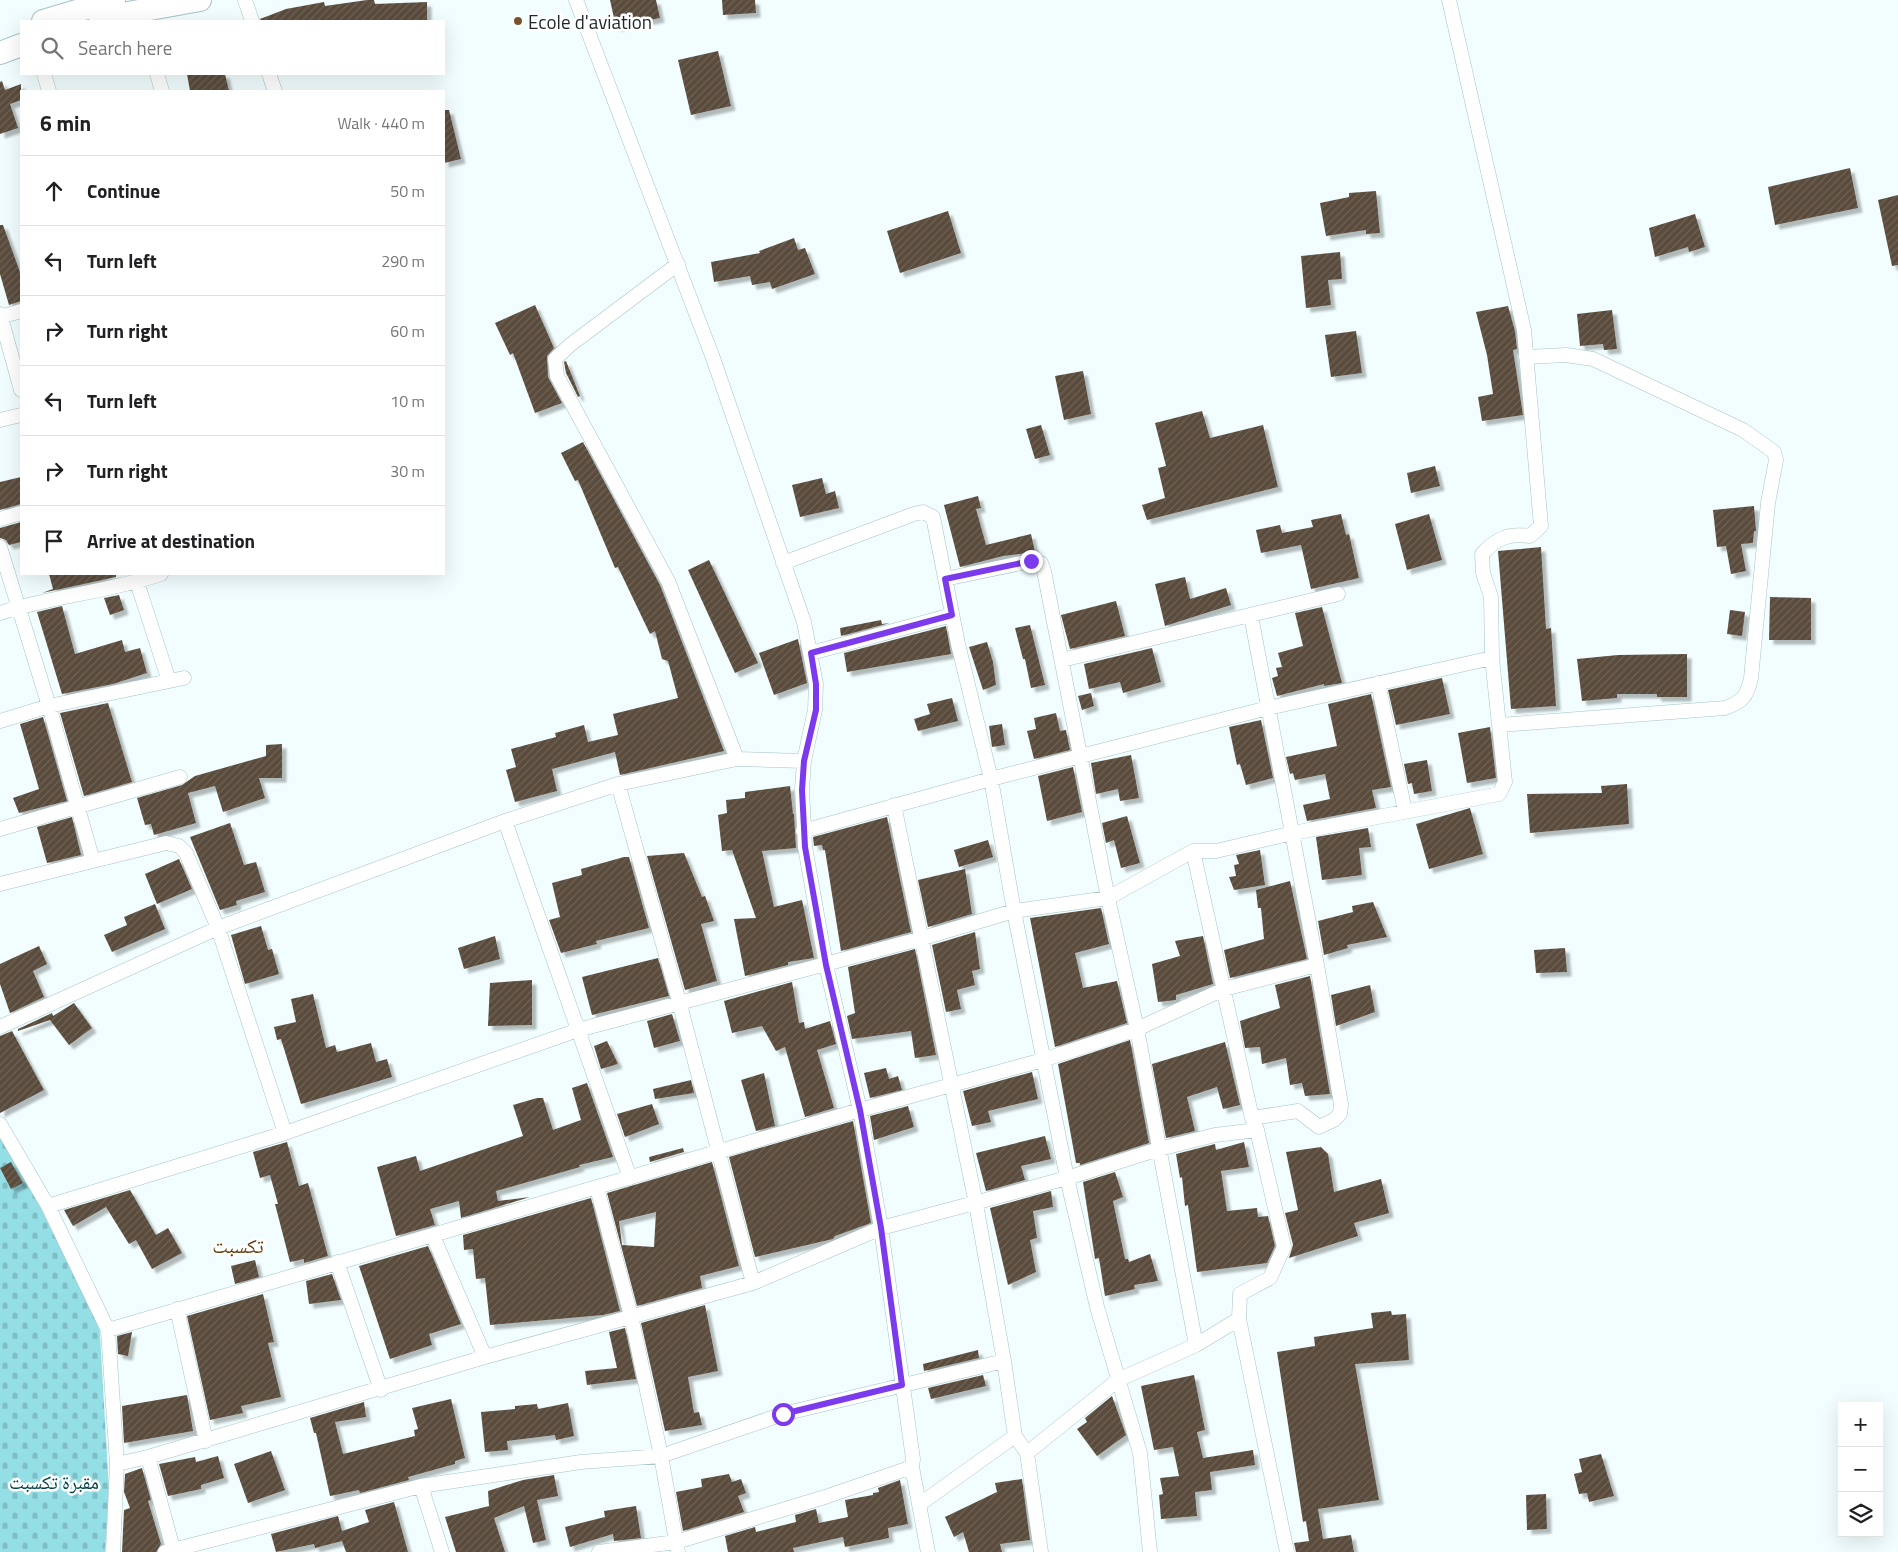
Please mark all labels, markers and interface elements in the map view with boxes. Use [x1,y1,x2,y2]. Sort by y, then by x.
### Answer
place label: Ecole d'aviation [528,7,652,36]
marker: Ecole d'aviation [512,15,524,27]
search box [20,20,445,75]
text: Search here [78,33,172,62]
icon: search [38,34,66,62]
text: 6 min [40,107,91,139]
text: Walk · 440 m [337,111,425,135]
text: Continue [87,176,160,205]
icon: ahead [40,177,68,205]
text: 50 m [390,179,425,203]
text: Turn left [87,246,157,275]
icon: left [40,247,68,275]
text: 290 m [381,249,425,273]
text: Turn right [87,316,168,345]
icon: right [40,317,68,345]
text: 60 m [390,319,425,343]
text: Turn left [87,386,157,415]
icon: left [40,387,68,415]
text: 10 m [390,389,425,413]
text: Turn right [87,456,168,485]
icon: right [40,457,68,485]
text: 30 m [390,459,425,483]
text: Arrive at destination [87,526,255,555]
icon: arrive [40,527,68,555]
route end [1020,550,1043,573]
district label: تكسبت [212,1230,264,1261]
map controls [1838,1402,1883,1537]
button: + [1838,1402,1883,1447]
route start [772,1403,795,1426]
button: − [1838,1447,1883,1492]
park label: مقبرة تكسبت [9,1467,99,1496]
button: layers [1838,1492,1883,1537]

